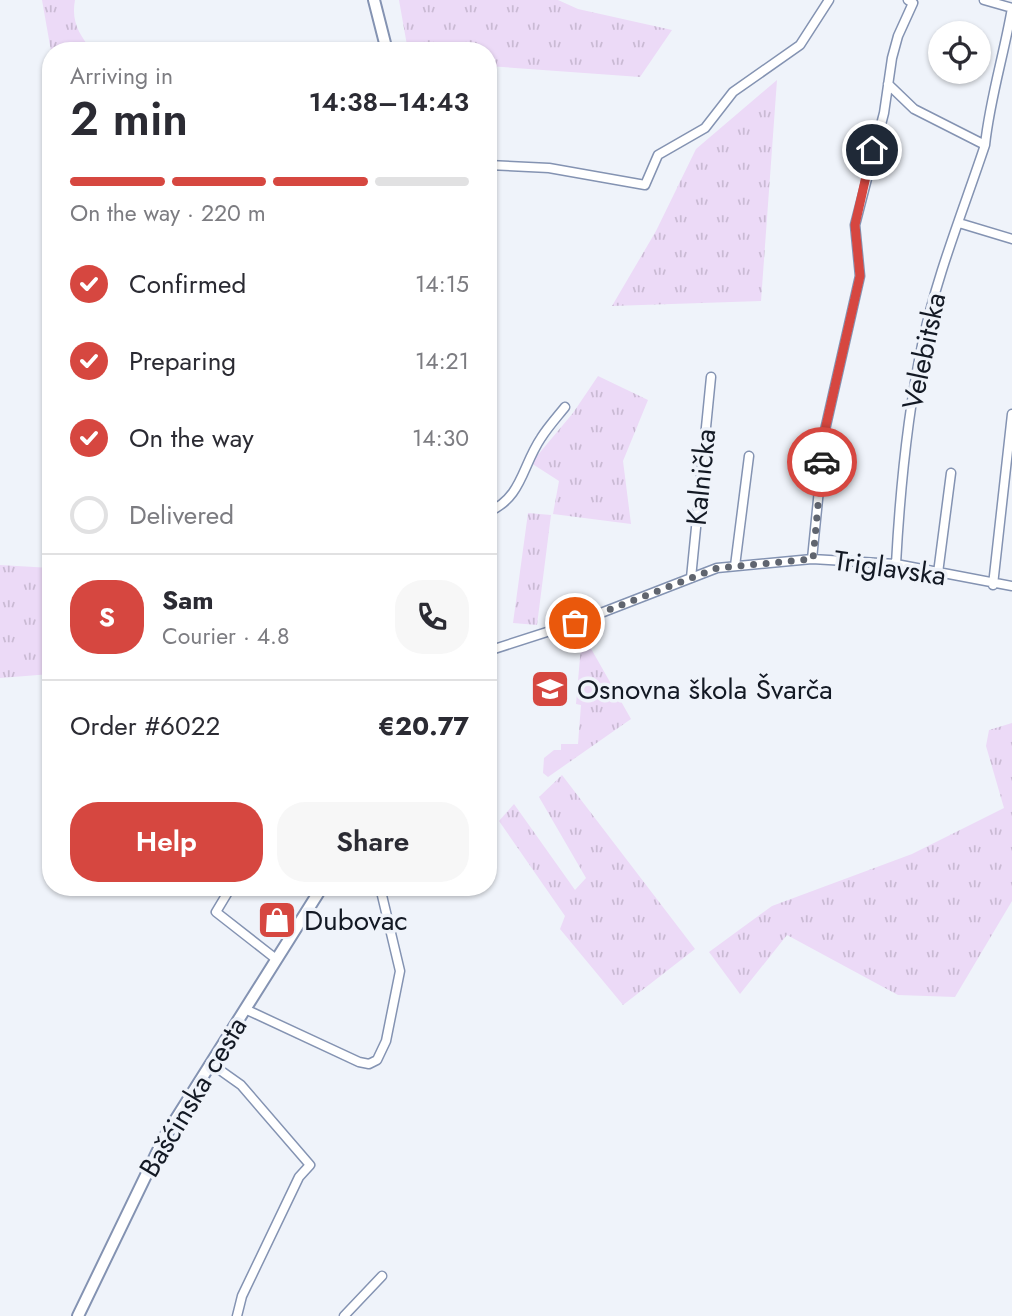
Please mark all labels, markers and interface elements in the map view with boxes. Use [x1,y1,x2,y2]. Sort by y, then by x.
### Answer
map controls [928,21,991,84]
button: locate [928,21,991,84]
text: Arriving in [70,59,173,93]
text: 14:38–14:43 [309,83,469,121]
text: 2 min [70,86,188,152]
pin [842,120,902,180]
icon: home [853,131,891,169]
text: On the way · 220 m [70,196,266,230]
icon: check [70,265,108,303]
text: Confirmed [129,265,246,303]
text: 14:15 [415,267,469,301]
street label: Velebitska [892,289,956,413]
icon: check [70,342,108,380]
text: Preparing [129,342,236,380]
text: 14:21 [415,344,469,378]
icon: check [70,419,108,457]
text: On the way [129,419,254,457]
text: 14:30 [412,421,469,455]
street label: Kalnička [676,427,726,527]
courier [787,427,857,497]
icon: car [803,443,841,481]
text: Delivered [129,496,234,534]
street label: Triglavska [831,540,949,596]
button: phone [395,580,469,654]
text: Sam [162,581,214,619]
pin [545,593,605,653]
text: S [99,598,115,636]
icon: bag [556,604,594,642]
text: Courier · 4.8 [162,619,290,653]
school or university icon: Osnovna škola Švarča [529,668,571,710]
place label: Osnovna škola Švarča [577,669,833,710]
text: Order #6022 [70,707,220,745]
text: €20.77 [378,707,469,745]
button: Help [70,802,263,882]
button: Share [277,802,469,882]
shop icon: Dubovac [256,899,298,941]
place label: Dubovac [304,900,408,941]
street label: Bašćinska cesta [129,1009,257,1185]

